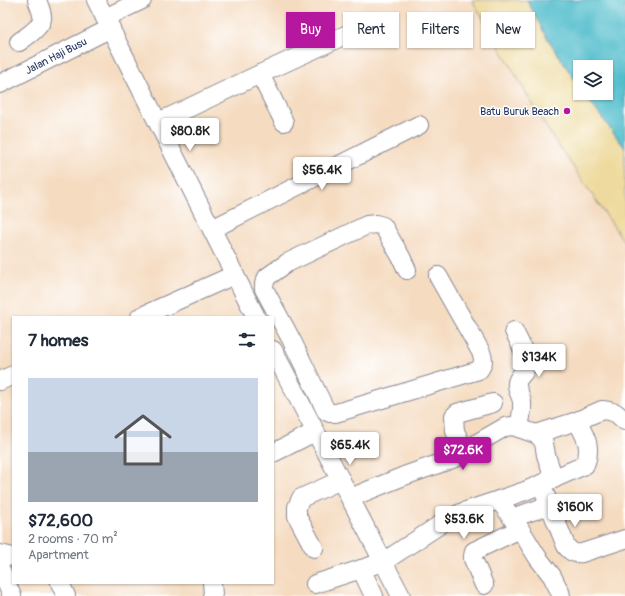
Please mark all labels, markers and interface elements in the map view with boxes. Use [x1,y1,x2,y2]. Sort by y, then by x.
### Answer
chip: Buy [286,12,335,48]
chip: Rent [343,12,399,48]
chip: Filters [407,12,473,48]
chip: New [481,12,535,48]
street label: Jalan Haji Busu [23,35,89,77]
map controls [573,60,613,100]
button: layers [573,60,613,100]
place label: Batu Buruk Beach [480,105,559,118]
marker: Batu Buruk Beach [562,106,572,116]
pin: $80.8K [157,118,223,152]
text: $80.8K [170,123,210,139]
pin: $56.4K [289,157,355,191]
text: $56.4K [302,162,342,178]
icon: filters [236,329,258,351]
text: 7 homes [28,330,88,351]
pin: $134K [511,344,567,378]
text: $134K [522,349,556,365]
icon: home [107,404,179,476]
pin: $65.4K [317,432,383,466]
text: $65.4K [330,437,370,453]
pin: $72.6K [430,437,496,471]
text: $72.6K [443,442,483,458]
pin: $160K [547,494,603,528]
text: $160K [557,499,593,515]
pin: $53.6K [431,506,497,540]
text: $72,600 [28,510,93,531]
text: $53.6K [444,511,484,527]
text: 2 rooms · 70 m² [28,531,118,547]
text: Apartment [28,547,89,563]

